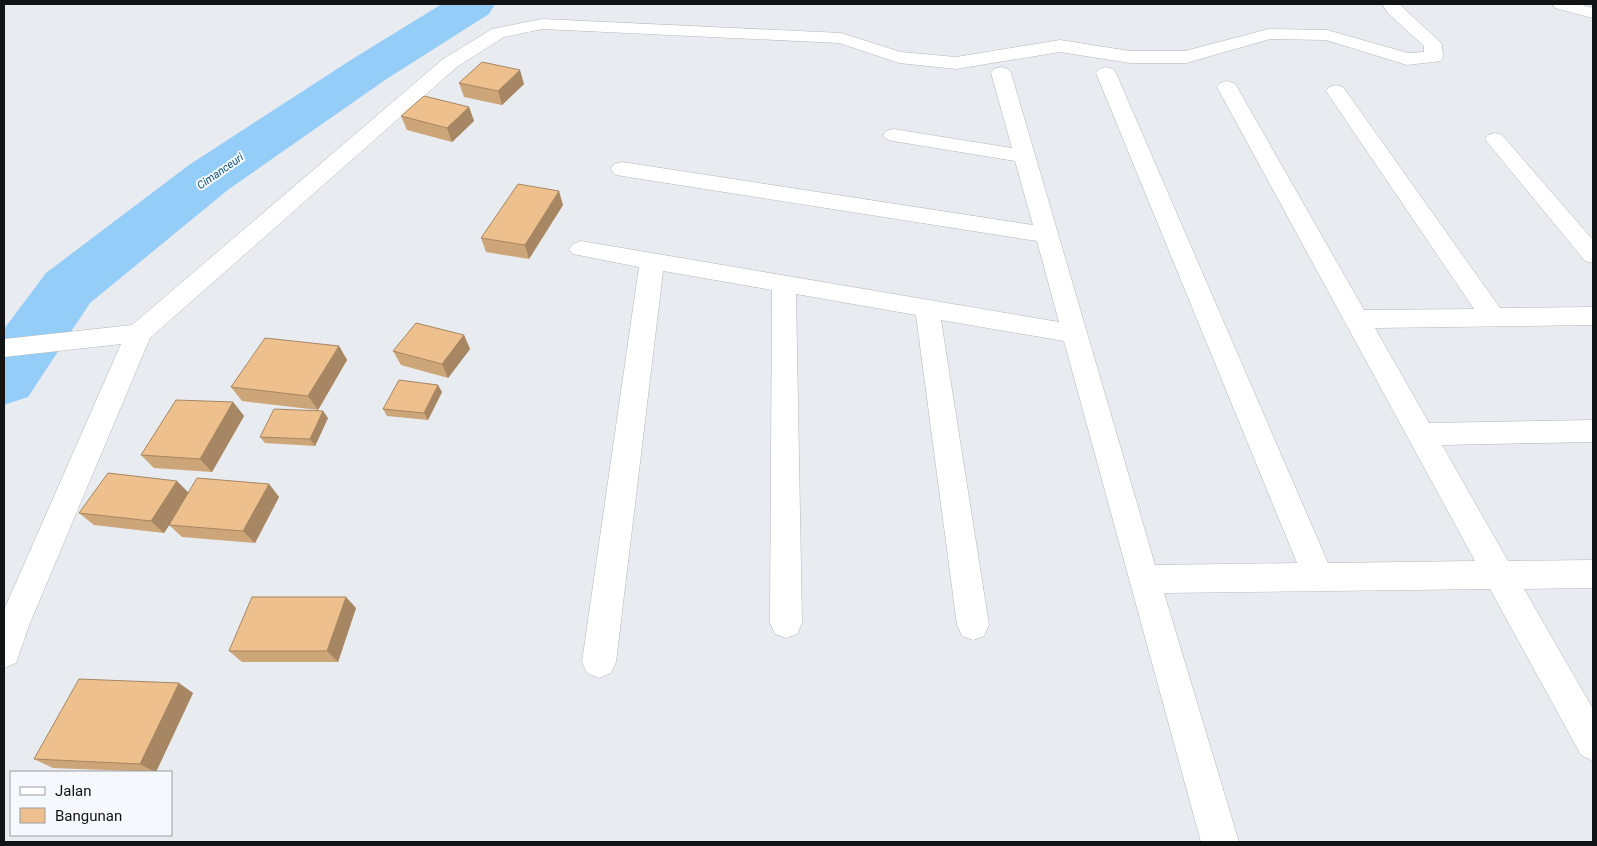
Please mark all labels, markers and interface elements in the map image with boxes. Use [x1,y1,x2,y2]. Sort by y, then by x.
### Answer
water label: Cimanceuri [194,150,246,192]
legend [10,771,172,836]
text: Jalan [55,782,92,800]
text: Bangunan [55,807,122,825]

